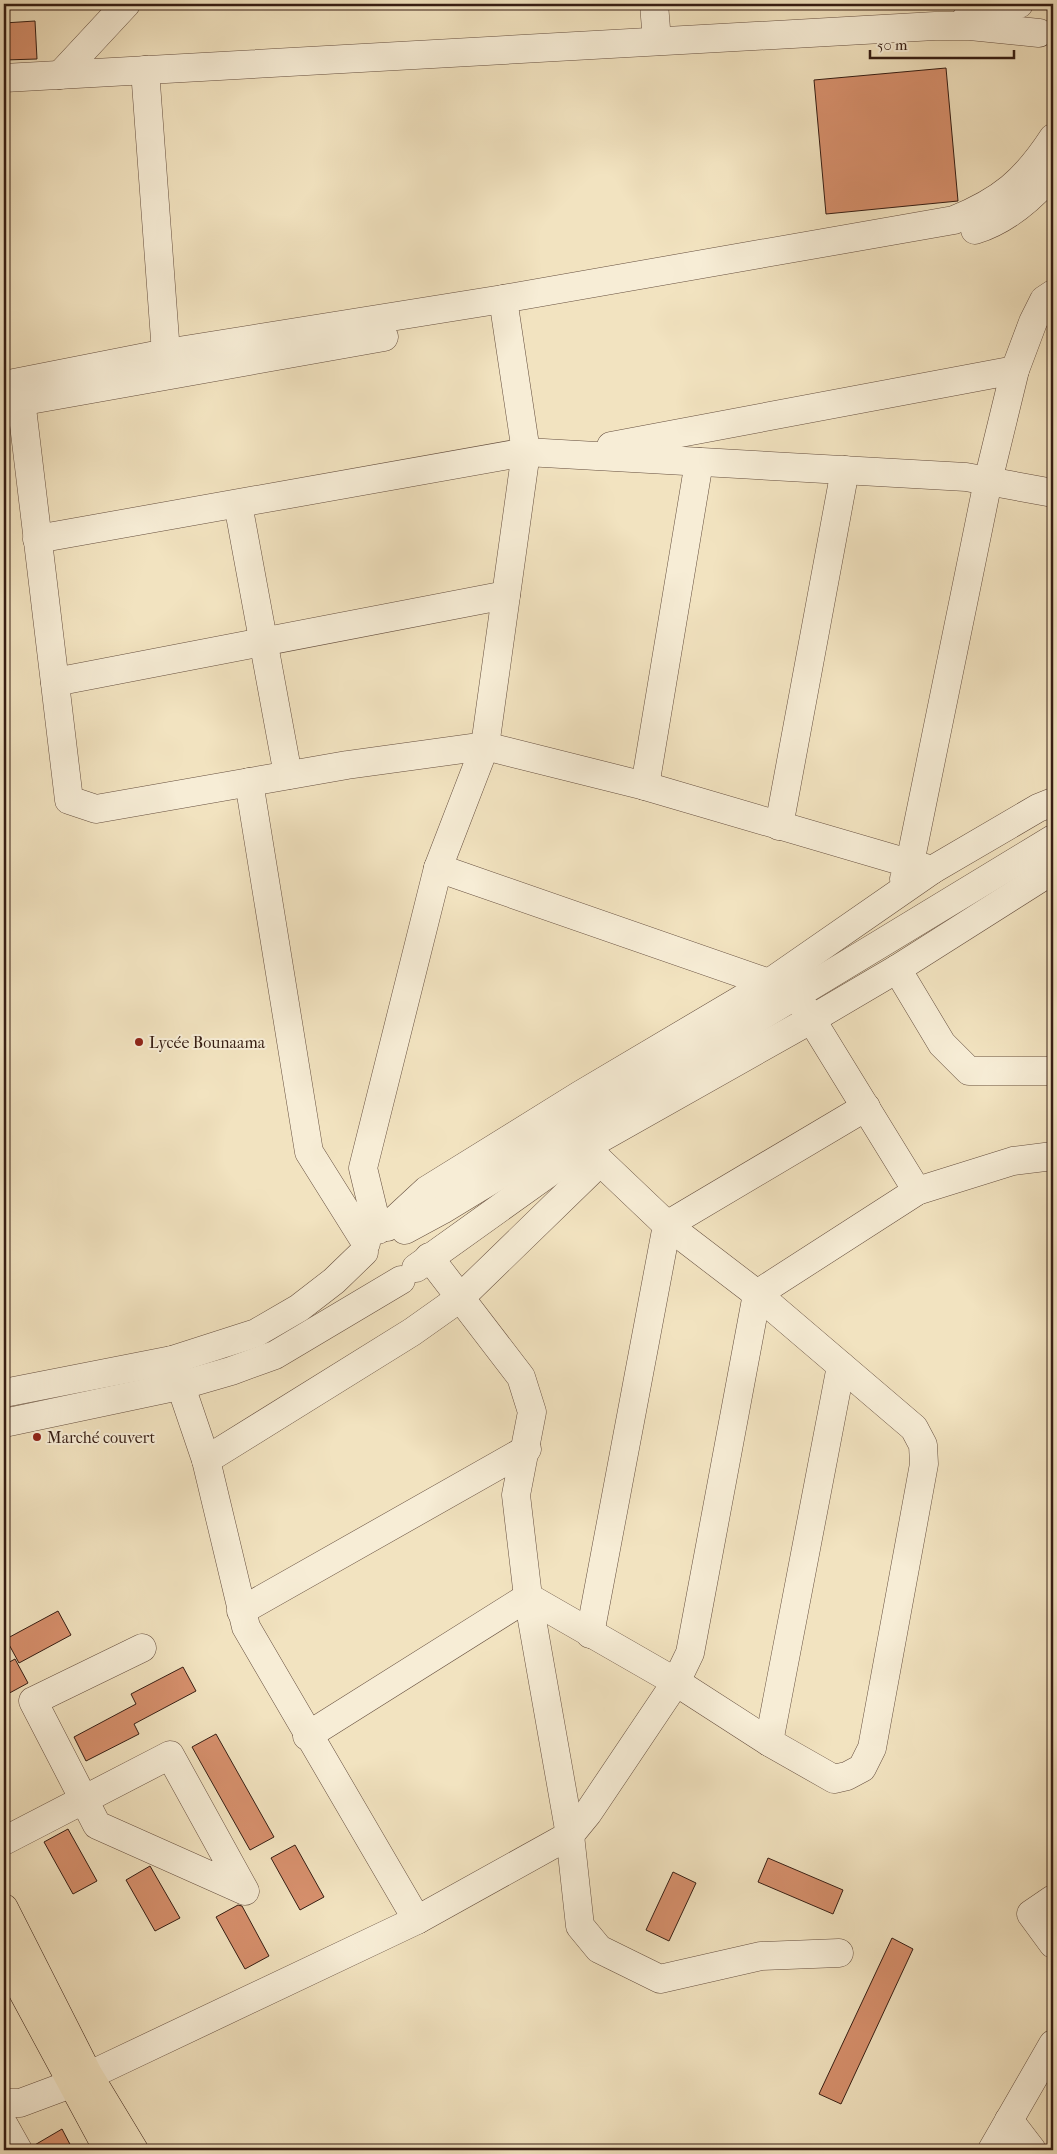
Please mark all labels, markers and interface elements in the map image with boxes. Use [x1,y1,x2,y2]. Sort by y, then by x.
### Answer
scale bar [870,28,1013,60]
text: 50 m [877,36,908,54]
place label: Lycée Bounaama [149,1033,266,1052]
marker: Lycée Bounaama [133,1036,145,1048]
place label: Marché couvert [47,1428,155,1447]
marker: Marché couvert [31,1431,43,1443]

